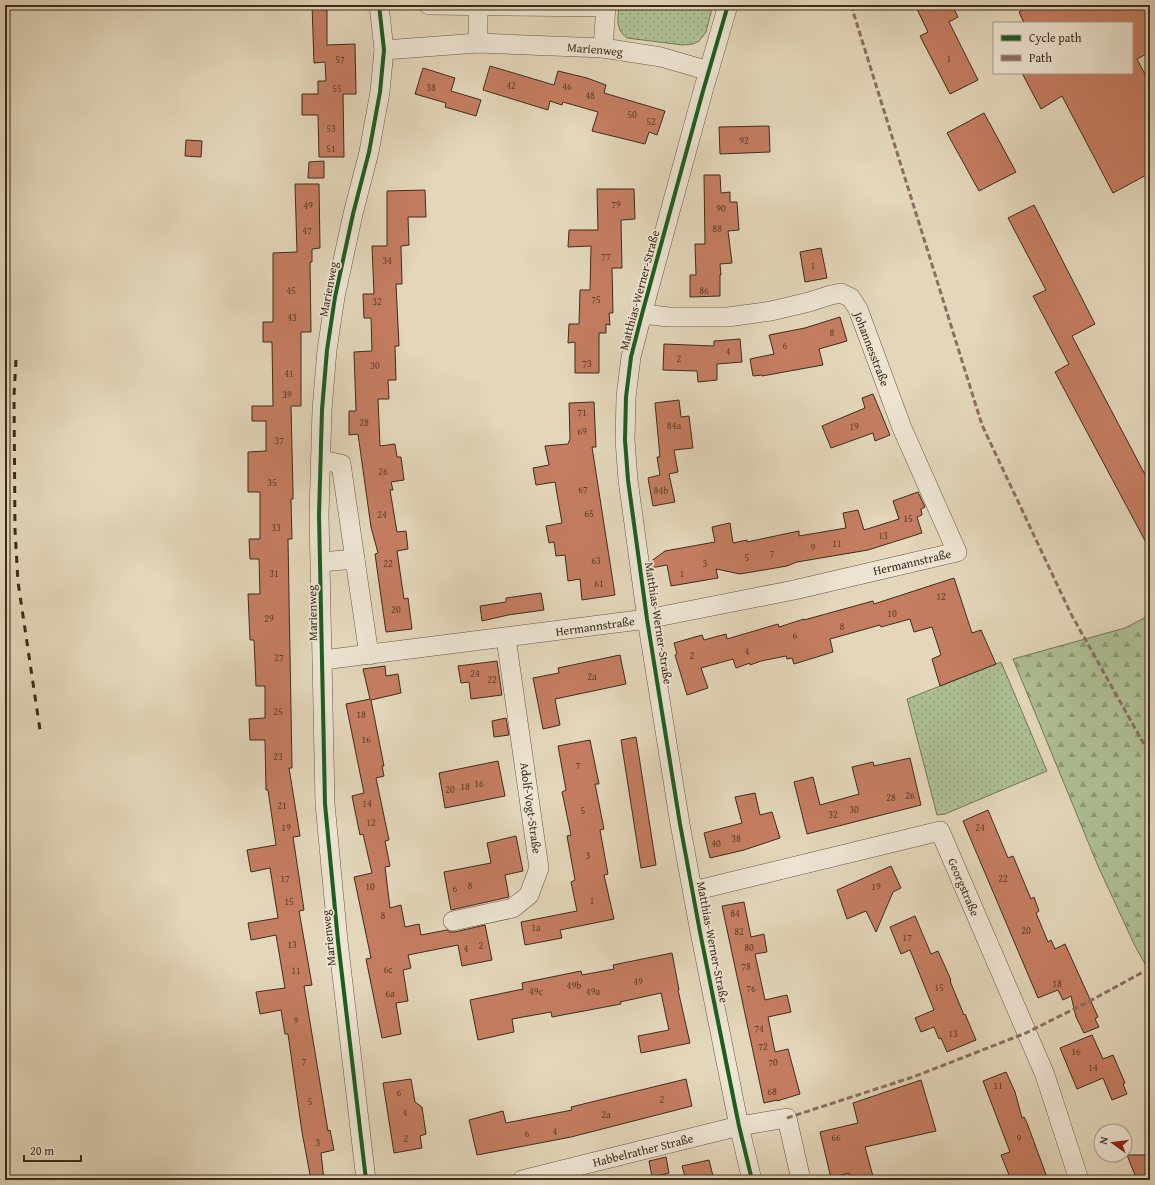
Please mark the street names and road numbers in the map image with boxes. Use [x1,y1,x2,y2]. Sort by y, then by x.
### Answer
street label: Marienweg [566,38,624,60]
street label: Matthias-Werner-Straße [615,228,663,352]
street label: Marienweg [314,260,342,318]
street label: Johannesstraße [849,308,894,389]
street label: Hermannstraße [871,545,953,579]
street label: Matthias-Werner-Straße [641,561,677,686]
street label: Marienweg [303,585,321,641]
street label: Hermannstraße [554,612,636,640]
street label: Adolf-Vogt-Straße [516,761,546,855]
street label: Georgstraße [944,855,984,919]
street label: Matthias-Werner-Straße [693,880,733,1005]
street label: Marienweg [317,909,339,967]
street label: Habbelrather Straße [591,1129,695,1171]

